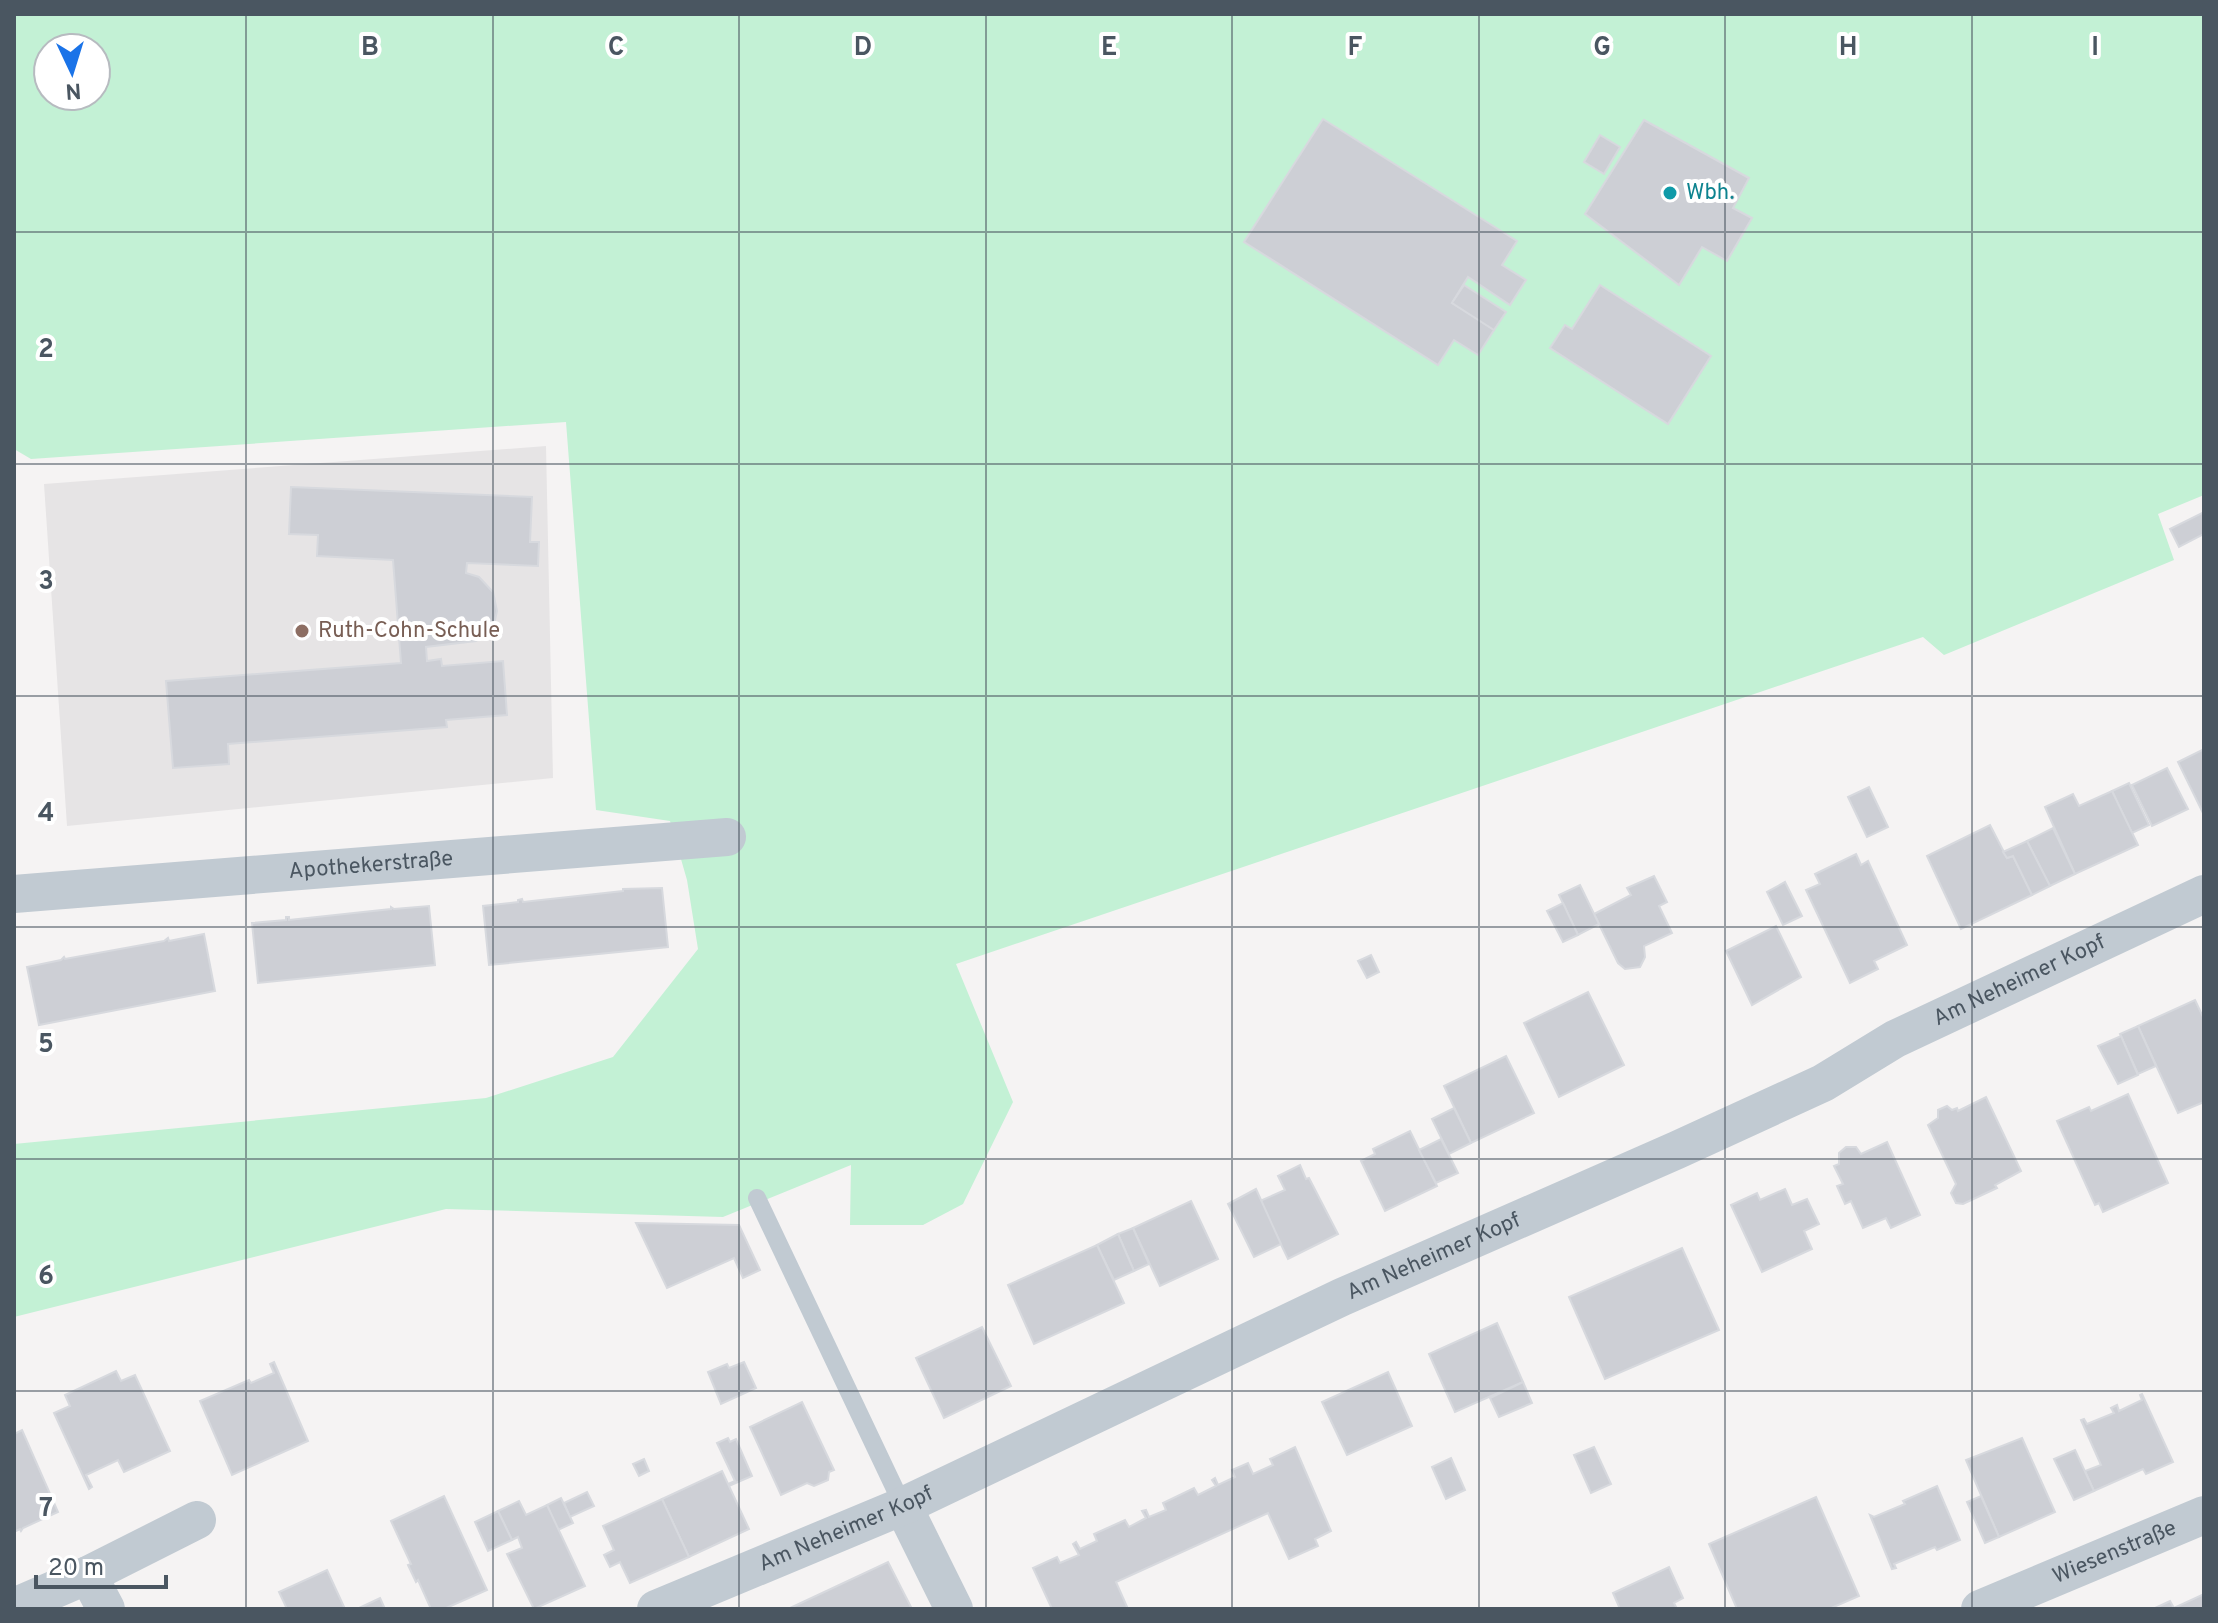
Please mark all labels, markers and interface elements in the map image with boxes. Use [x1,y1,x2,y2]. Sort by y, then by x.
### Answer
north arrow [32,32,112,112]
text: B [361,32,379,65]
text: C [608,32,624,65]
text: D [854,32,872,65]
text: E [1101,32,1117,65]
text: F [1348,32,1363,65]
text: G [1593,32,1611,65]
text: H [1839,32,1857,65]
text: I [2091,32,2099,65]
text: N [64,75,82,103]
place label: Wbh. [1686,180,1734,207]
marker: Wbh. [1661,184,1679,202]
text: 2 [38,334,54,367]
text: 3 [38,566,54,599]
place label: Ruth-Cohn-Schule [318,618,500,645]
marker: Ruth-Cohn-Schule [293,622,311,640]
text: 4 [38,798,54,831]
street label: Apothekerstraße [288,845,454,886]
street label: Am Neheimer Kopf [1929,929,2110,1033]
text: 5 [38,1029,54,1062]
street label: Am Neheimer Kopf [1343,1207,1525,1307]
text: 6 [38,1261,54,1294]
street label: Am Neheimer Kopf [755,1480,938,1578]
text: 7 [39,1493,53,1526]
street label: Wiesenstraße [2049,1515,2180,1590]
scale bar [36,1539,166,1589]
text: 20 m [48,1554,104,1584]

